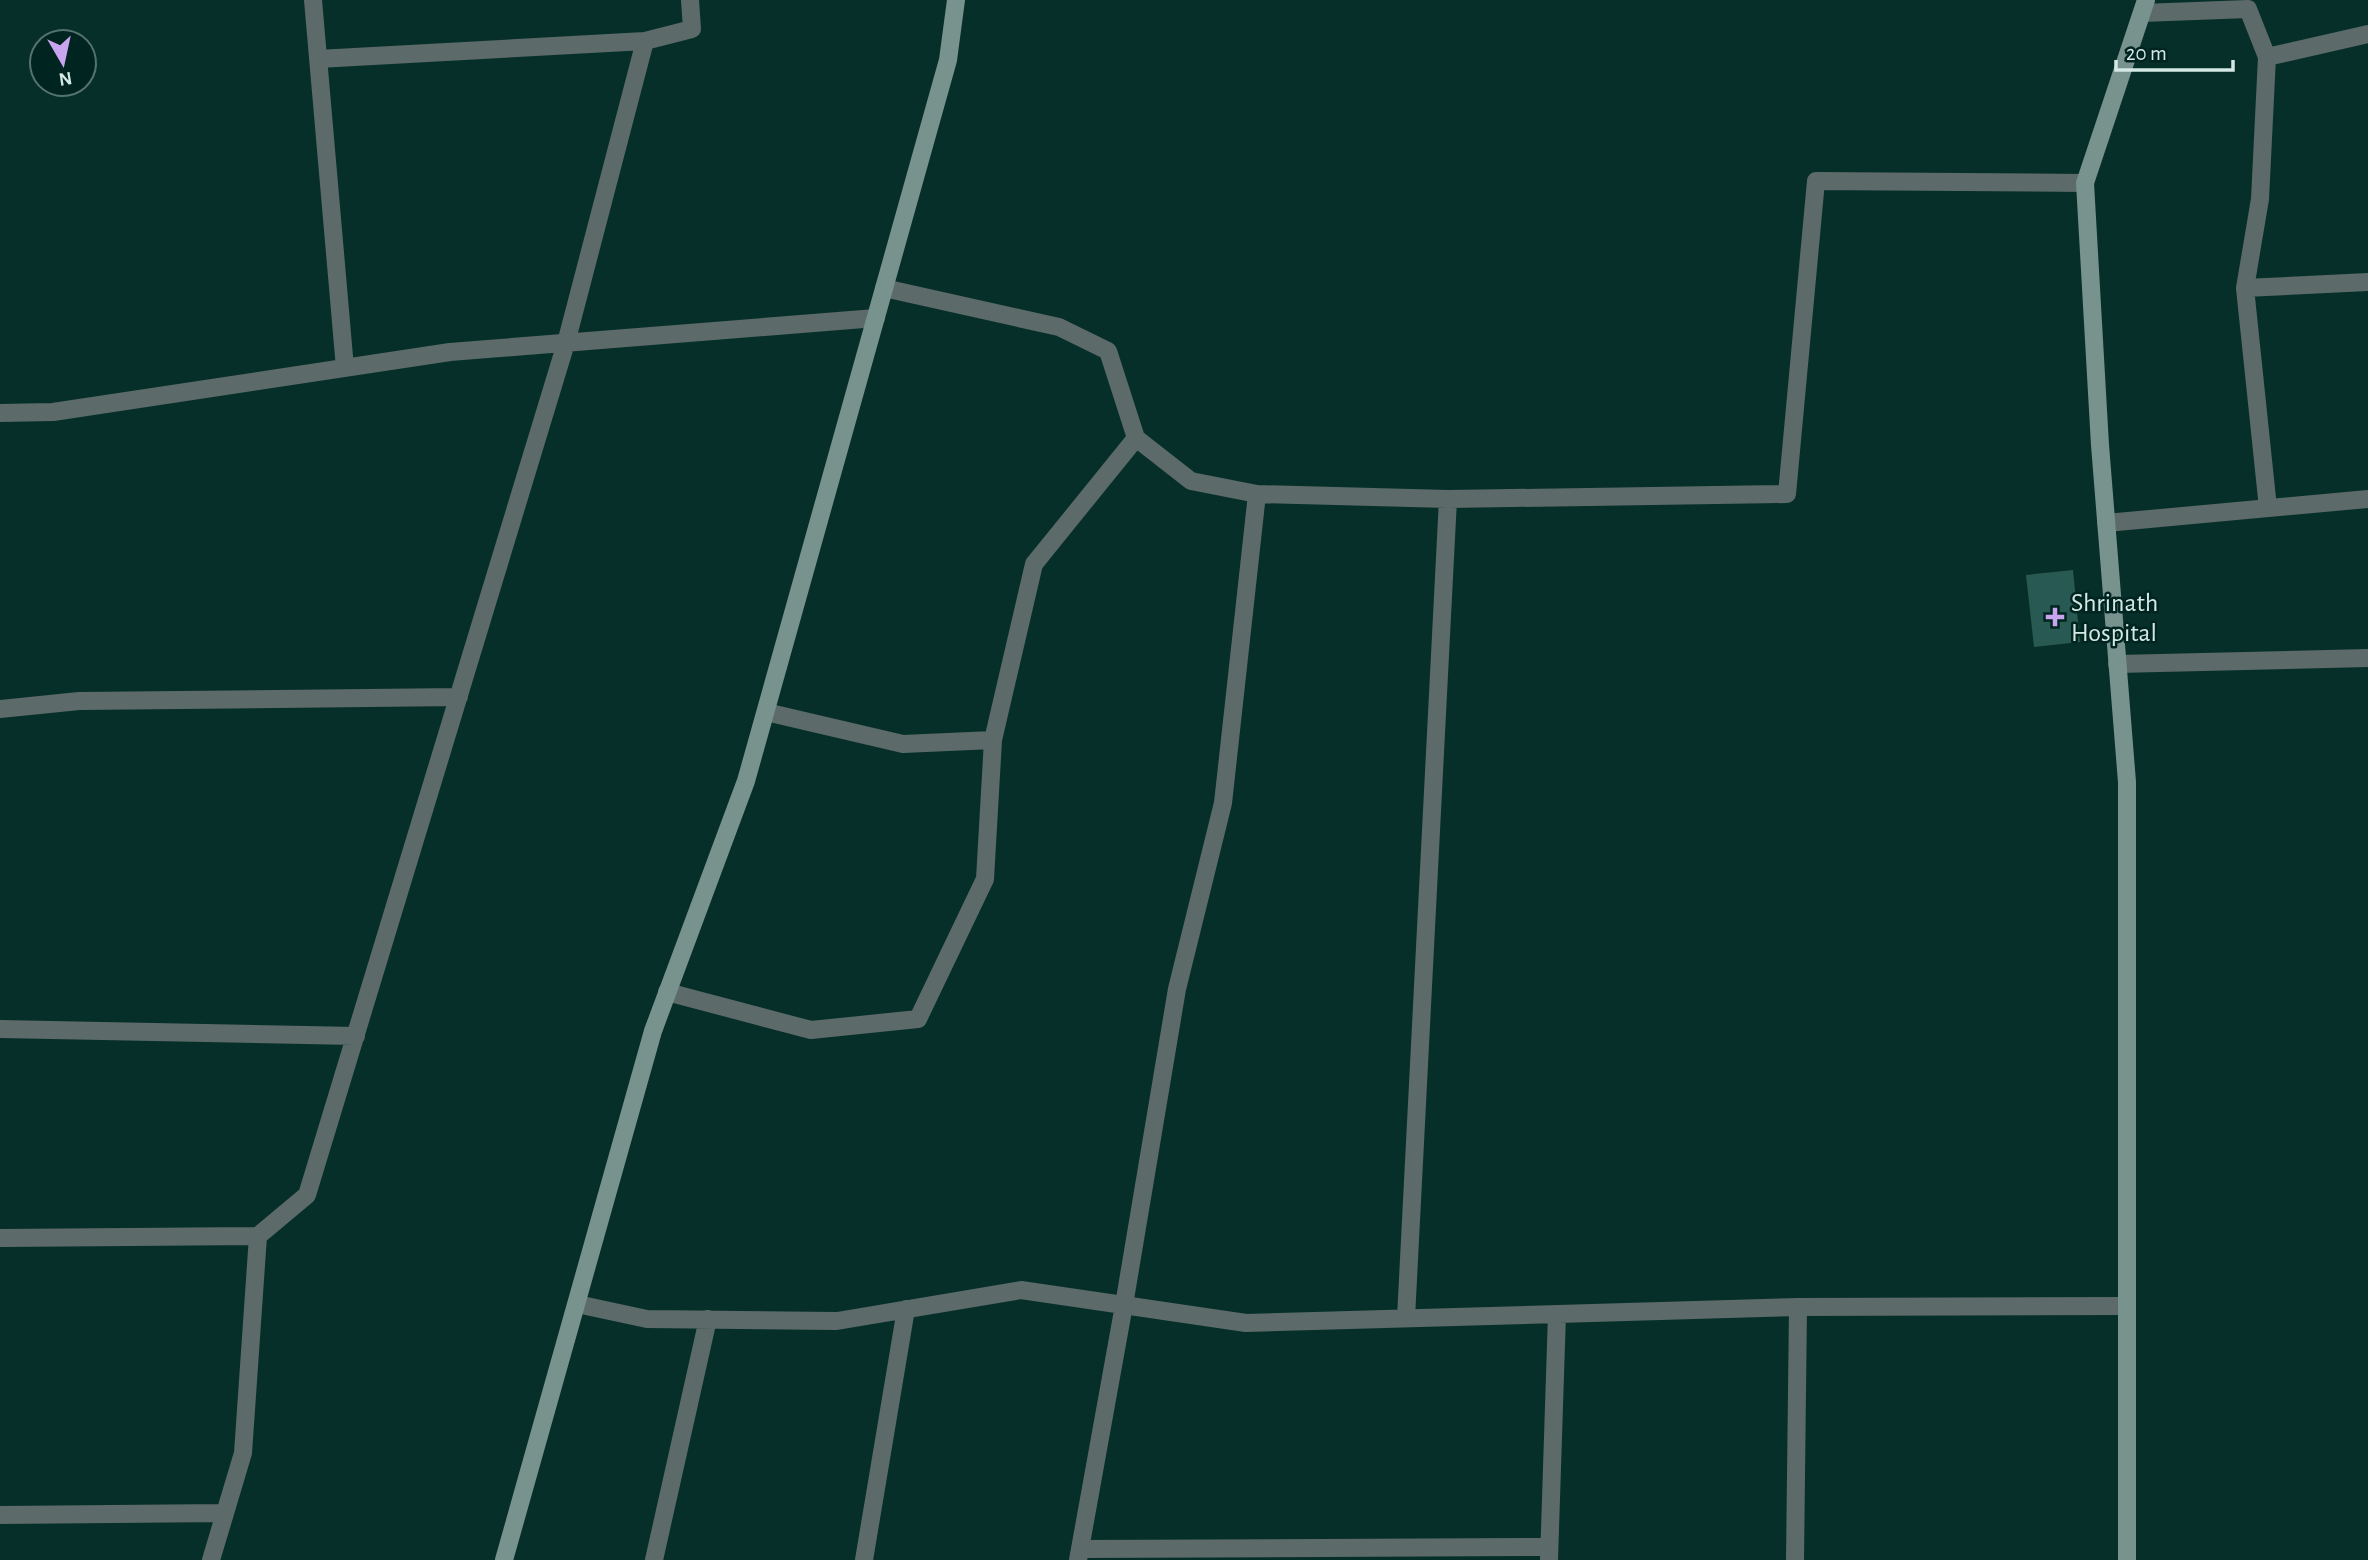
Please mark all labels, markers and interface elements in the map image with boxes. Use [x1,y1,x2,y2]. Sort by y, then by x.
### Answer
north arrow [28,28,98,98]
scale bar [2116,28,2233,72]
text: 20 m [2126,43,2167,64]
text: N [57,68,73,89]
place label: Shrinath Hospital [2071,590,2158,646]
marker: Shrinath Hospital [2045,607,2065,627]

